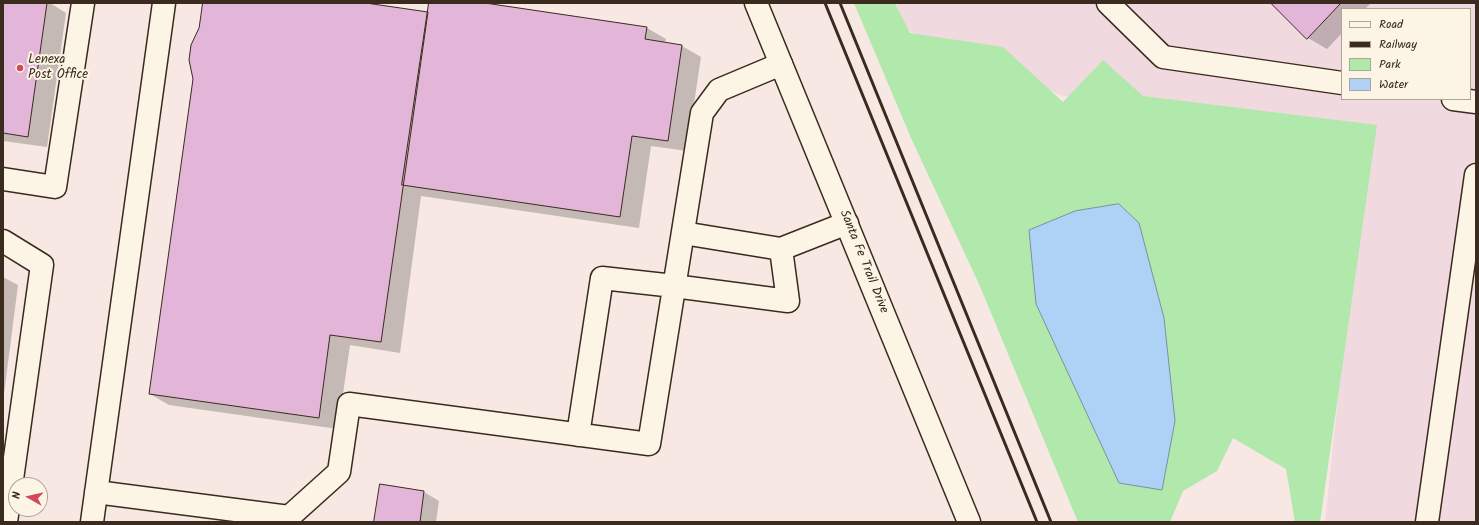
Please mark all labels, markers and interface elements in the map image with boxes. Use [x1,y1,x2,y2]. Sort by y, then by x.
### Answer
legend [1341,8,1471,100]
text: Road [1379,15,1403,34]
text: Railway [1379,35,1417,54]
place label: Lenexa Post Office [28,53,88,84]
text: Park [1379,55,1401,74]
marker: Lenexa Post Office [15,63,25,73]
text: Water [1379,75,1408,94]
street label: Santa Fe Trail Drive [835,208,891,316]
north arrow [8,477,48,517]
text: N [8,491,27,500]

